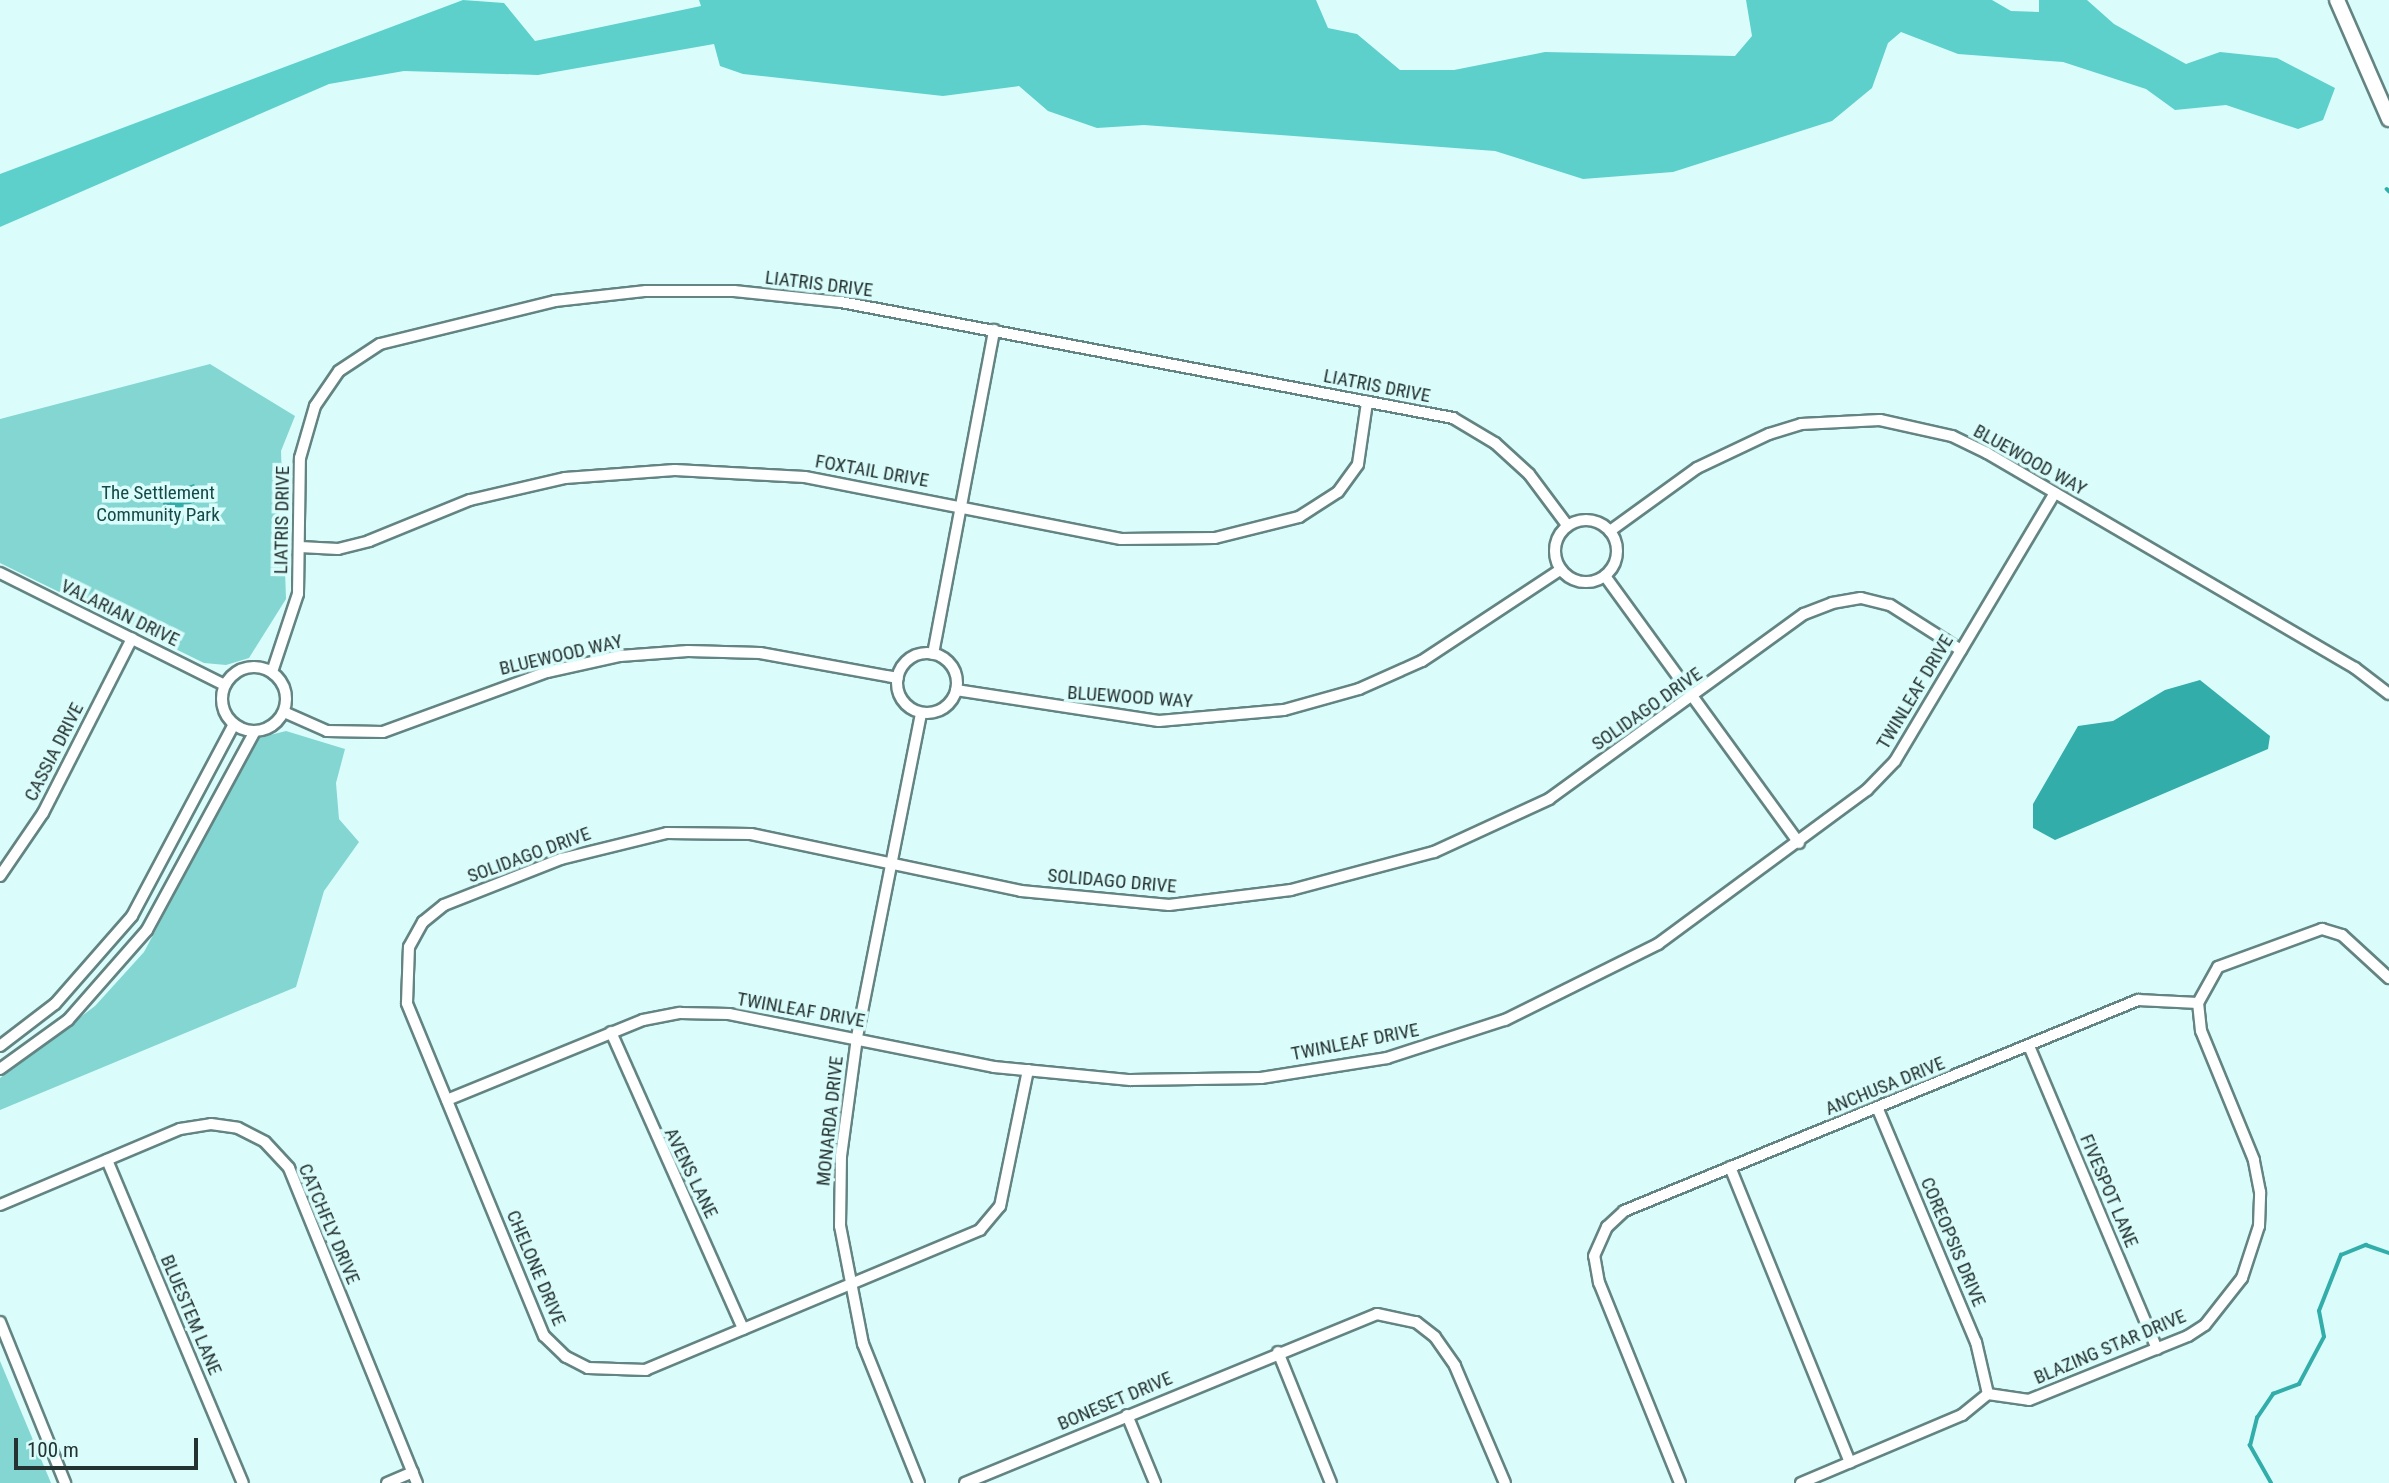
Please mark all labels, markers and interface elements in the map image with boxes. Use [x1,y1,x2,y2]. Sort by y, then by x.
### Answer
street label: LIATRIS DRIVE [764,266,874,302]
street label: LIATRIS DRIVE [1322,364,1432,408]
street label: BLUEWOOD WAY [1970,420,2090,500]
street label: FOXTAIL DRIVE [813,450,931,492]
street label: LIATRIS DRIVE [270,466,294,574]
park label: The Settlement Community Park [96,482,220,526]
street label: VALARIAN DRIVE [57,574,183,652]
street label: BLUEWOOD WAY [497,630,625,680]
street label: TWINLEAF DRIVE [1872,631,1958,753]
street label: SOLIDAGO DRIVE [1587,663,1707,755]
street label: BLUEWOOD WAY [1067,681,1193,713]
street label: CASSIA DRIVE [19,699,89,805]
street label: SOLIDAGO DRIVE [464,822,594,888]
street label: SOLIDAGO DRIVE [1047,864,1177,898]
street label: TWINLEAF DRIVE [735,988,867,1032]
street label: TWINLEAF DRIVE [1289,1018,1421,1066]
street label: ANCHUSA DRIVE [1822,1052,1948,1120]
street label: MONARDA DRIVE [812,1055,848,1187]
street label: AVENS LANE [659,1124,723,1222]
street label: FIVESPOT LANE [2075,1131,2143,1251]
street label: CATCHFLY DRIVE [293,1160,365,1288]
street label: COREOPSIS DRIVE [1915,1174,1991,1310]
street label: CHELONE DRIVE [501,1207,571,1329]
street label: BLUESTEM LANE [155,1251,227,1379]
street label: BLAZING STAR DRIVE [2031,1305,2189,1389]
street label: BONESET DRIVE [1054,1367,1176,1435]
scale bar [18,1424,201,1468]
text: 100 m [27,1438,79,1462]

